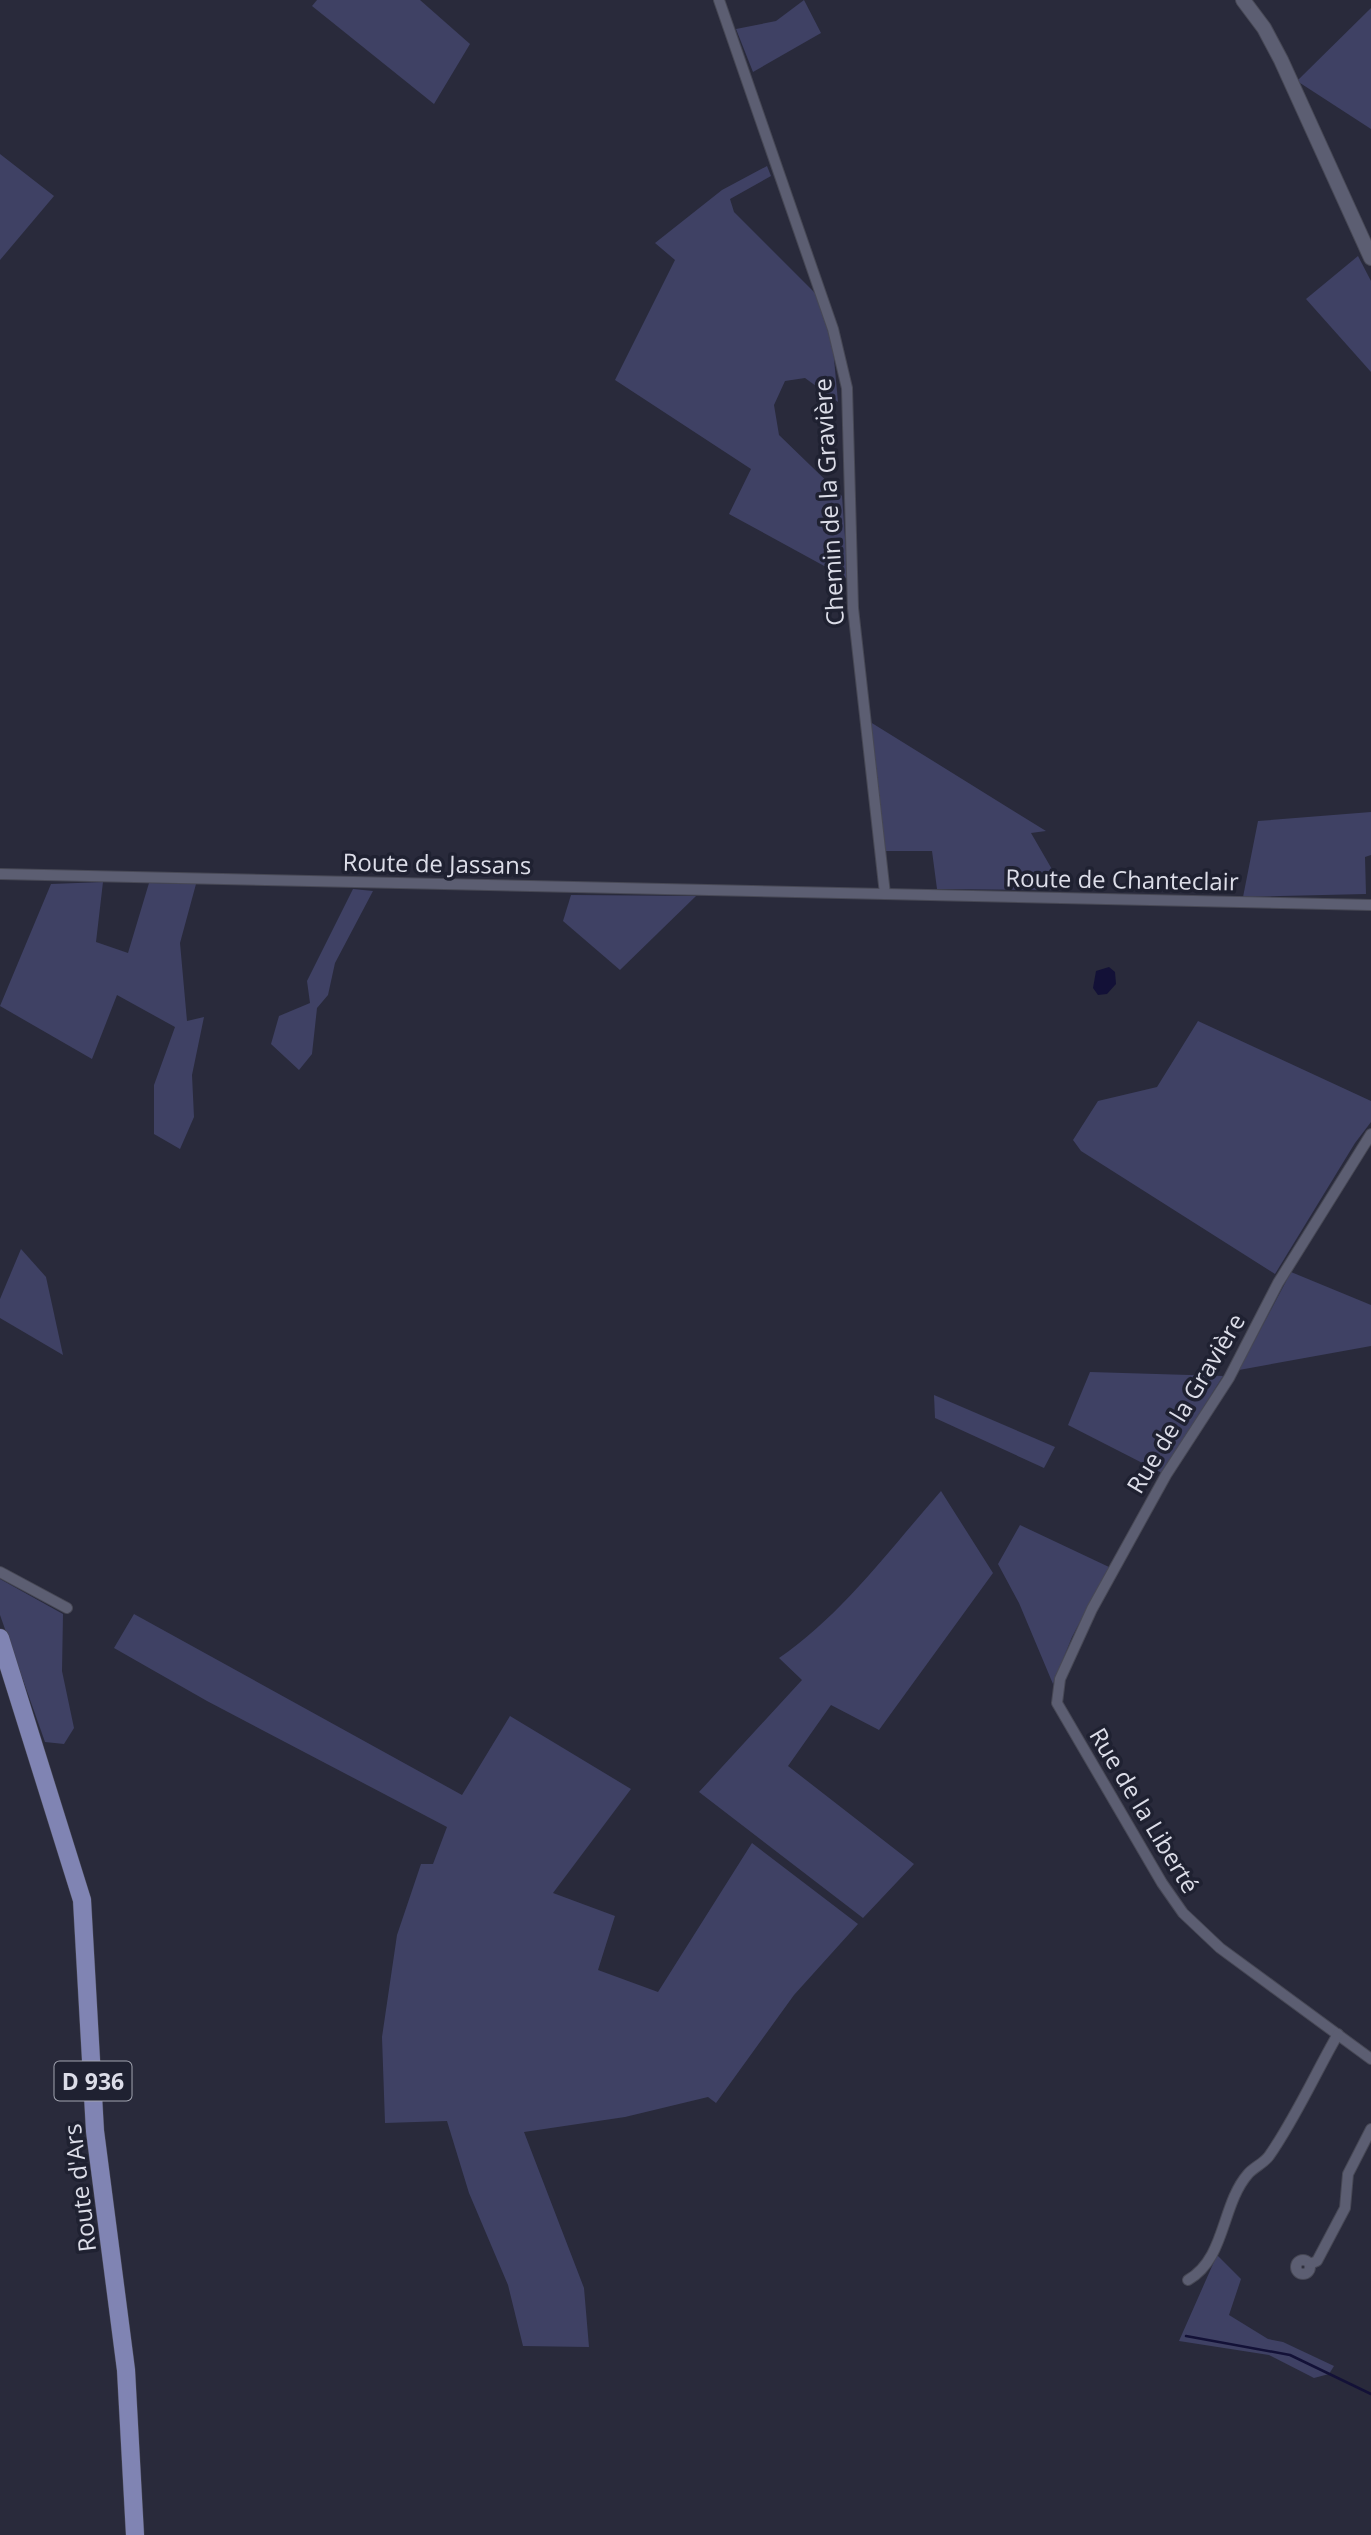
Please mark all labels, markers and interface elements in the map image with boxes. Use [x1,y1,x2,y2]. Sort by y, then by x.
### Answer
street label: Chemin de la Gravière [805,377,851,627]
street label: Route de Jassans [342,845,532,881]
street label: Route de Chanteclair [1005,860,1239,898]
street label: Rue de la Gravière [1118,1307,1252,1499]
street label: Rue de la Liberté [1082,1721,1208,1899]
road number: D 936 [55,2062,132,2100]
street label: Route d'Ars [55,2122,103,2254]

